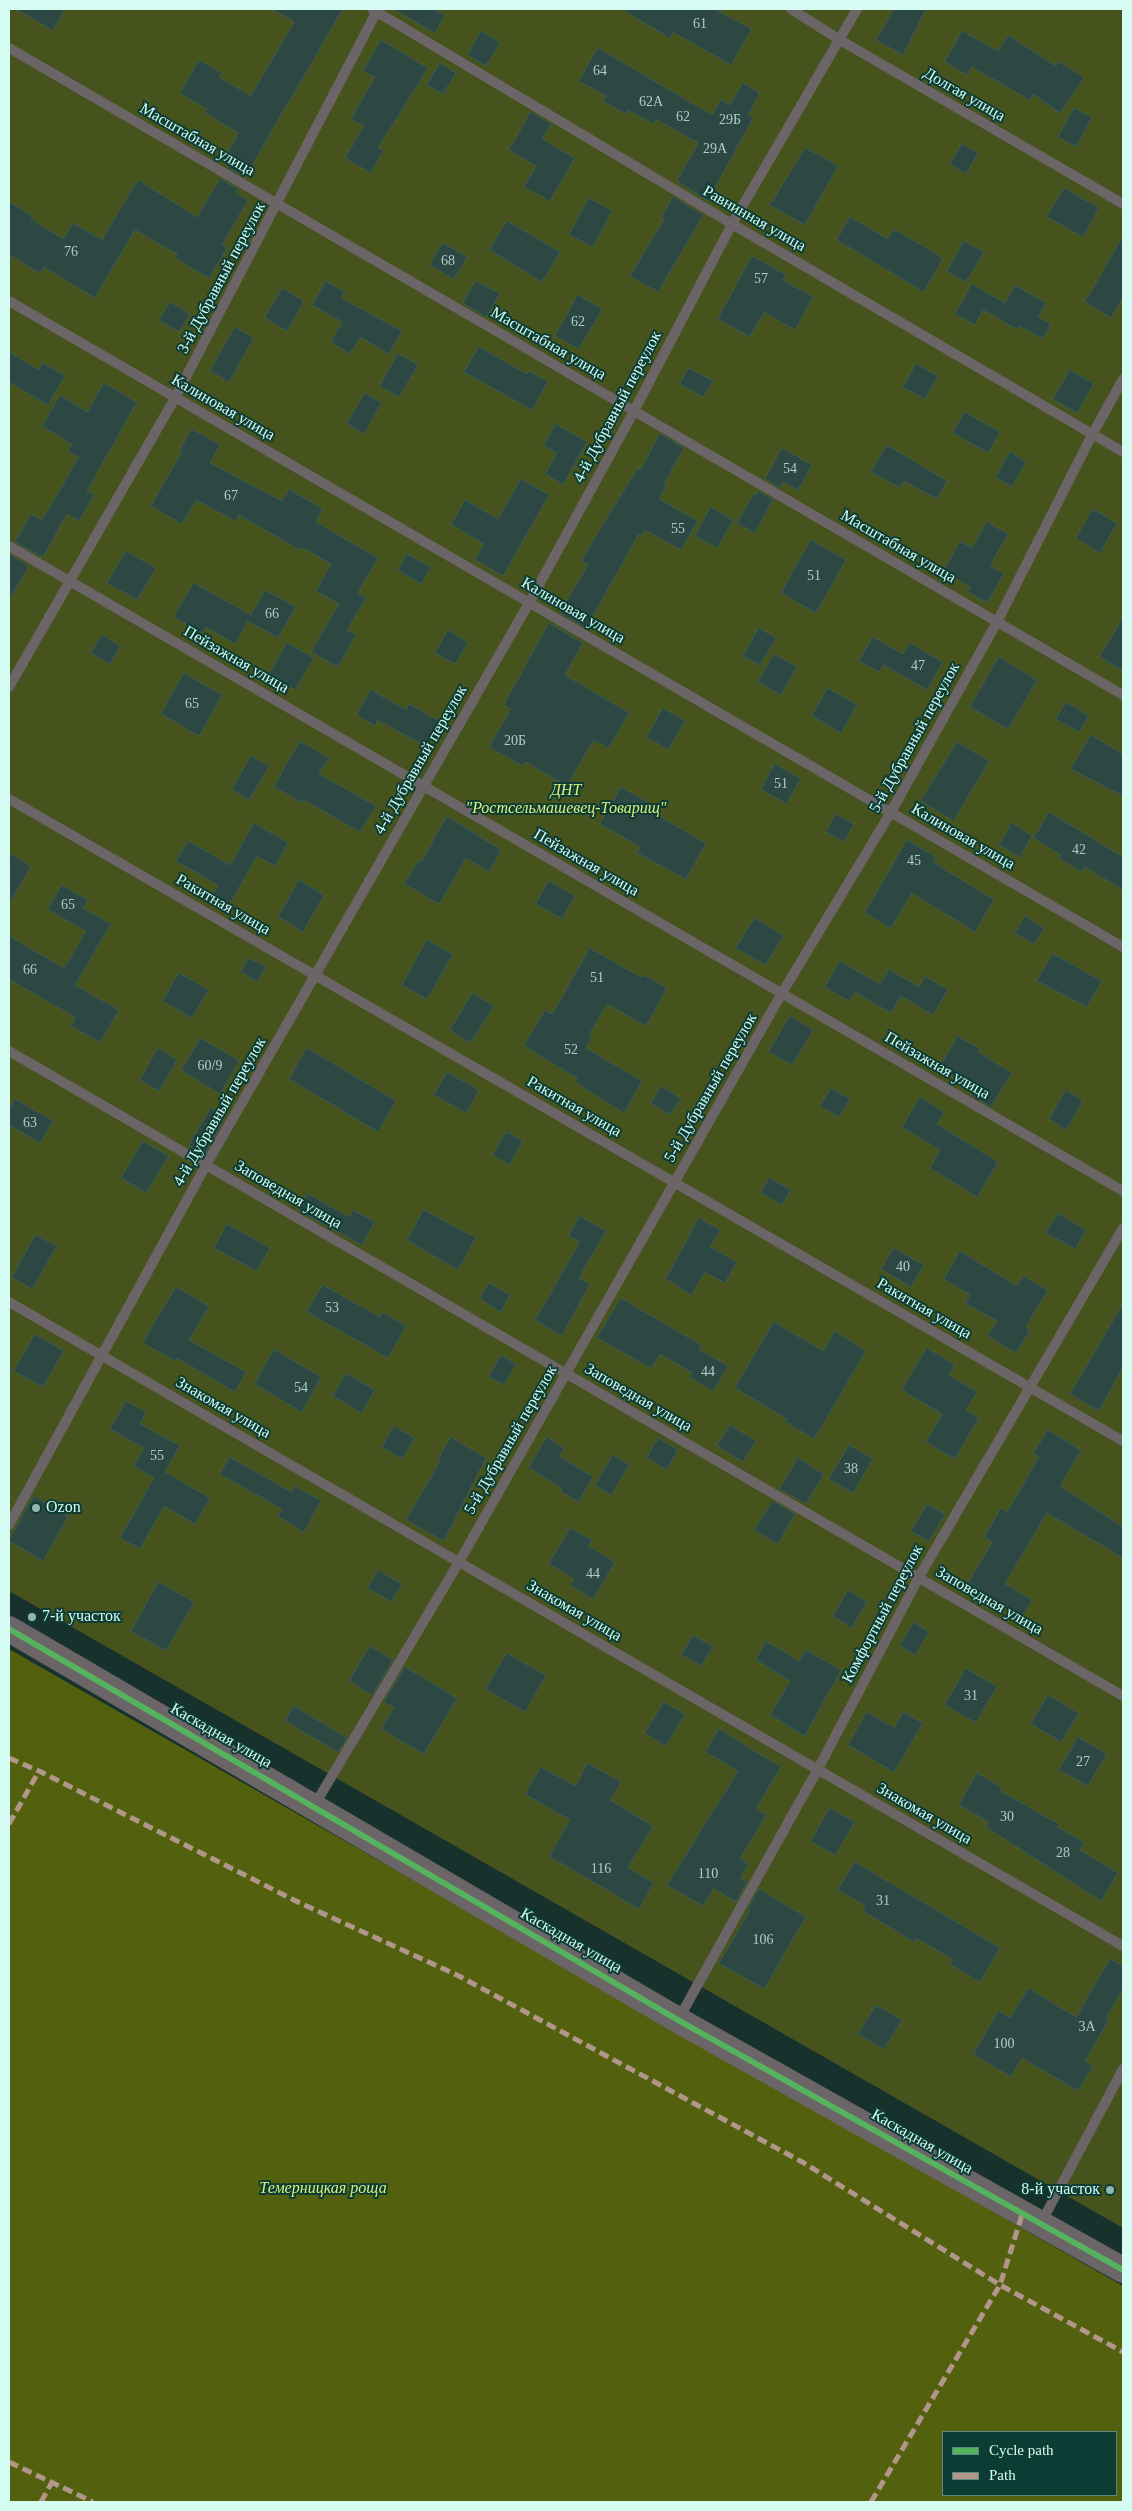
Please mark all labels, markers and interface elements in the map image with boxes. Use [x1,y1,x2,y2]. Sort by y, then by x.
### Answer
house number: 61 [693,16,707,32]
house number: 64 [593,63,607,79]
street label: Долгая улица [920,64,1008,126]
house number: 62А [639,94,663,110]
street label: Масштабная улица [136,99,258,181]
house number: 62 [676,109,690,125]
house number: 29Б [719,112,741,128]
house number: 29А [703,141,727,157]
street label: Равнинная улица [699,182,809,256]
street label: 3-й Дубравный переулок [174,199,270,357]
house number: 76 [64,244,78,260]
house number: 68 [441,253,455,269]
house number: 57 [754,271,768,287]
street label: Масштабная улица [487,303,609,385]
house number: 62 [571,314,585,330]
street label: 4-й Дубравный переулок [570,328,666,486]
street label: Калиновая улица [168,371,278,445]
house number: 54 [783,461,797,477]
house number: 67 [224,488,238,504]
street label: Масштабная улица [837,506,959,588]
house number: 55 [671,521,685,537]
house number: 51 [807,568,821,584]
street label: Калиновая улица [518,574,628,648]
house number: 66 [265,606,279,622]
street label: Пейзажная улица [180,622,292,698]
house number: 47 [911,658,925,674]
street label: 5-й Дубравный переулок [866,660,964,816]
street label: 4-й Дубравный переулок [371,682,471,838]
house number: 65 [185,696,199,712]
house number: 20Б [504,733,526,749]
house number: 51 [774,776,788,792]
park label: ДНТ "Ростсельмашевец-Товарищ" [465,781,667,819]
street label: Калиновая улица [908,800,1018,874]
street label: Пейзажная улица [530,825,642,901]
house number: 42 [1072,842,1086,858]
house number: 45 [907,853,921,869]
street label: Ракитная улица [172,870,274,940]
house number: 65 [61,897,75,913]
house number: 66 [23,962,37,978]
house number: 51 [590,970,604,986]
street label: 5-й Дубравный переулок [661,1010,761,1166]
street label: Пейзажная улица [881,1028,993,1104]
street label: 4-й Дубравный переулок [170,1034,270,1190]
house number: 52 [564,1042,578,1058]
house number: 60/9 [198,1058,222,1074]
street label: Ракитная улица [523,1072,625,1142]
house number: 63 [23,1115,37,1131]
street label: Заповедная улица [231,1157,345,1233]
house number: 40 [896,1259,910,1275]
street label: Ракитная улица [873,1274,975,1344]
house number: 53 [325,1300,339,1316]
street label: Заповедная улица [581,1360,695,1436]
street label: 5-й Дубравный переулок [461,1362,561,1518]
house number: 44 [701,1364,715,1380]
street label: Знакомая улица [172,1373,274,1443]
house number: 54 [294,1380,308,1396]
house number: 55 [150,1448,164,1464]
house number: 38 [844,1461,858,1477]
place label: Ozon [46,1498,81,1518]
marker: Ozon [30,1502,42,1514]
street label: Комфортный переулок [838,1541,928,1687]
street label: Заповедная улица [932,1563,1046,1639]
house number: 44 [586,1566,600,1582]
street label: Знакомая улица [523,1576,625,1646]
place label: 7-й участок [42,1607,121,1627]
marker: 7-й участок [26,1611,38,1623]
house number: 31 [964,1688,978,1704]
street label: Каскадная улица [167,1699,275,1773]
house number: 27 [1076,1754,1090,1770]
street label: Знакомая улица [873,1779,975,1849]
house number: 30 [1000,1809,1014,1825]
house number: 28 [1056,1845,1070,1861]
house number: 116 [591,1861,611,1877]
house number: 110 [698,1866,718,1882]
house number: 31 [876,1893,890,1909]
street label: Каскадная улица [517,1904,625,1978]
house number: 106 [752,1932,774,1948]
house number: 3А [1078,2019,1096,2035]
house number: 100 [994,2036,1014,2052]
street label: Каскадная улица [868,2105,976,2179]
park label: Темерницкая роща [259,2179,387,2199]
place label: 8-й участок [1021,2180,1100,2200]
marker: 8-й участок [1104,2184,1116,2196]
legend [942,2431,1117,2496]
text: Cycle path [989,2442,1054,2458]
text: Path [989,2467,1016,2483]

